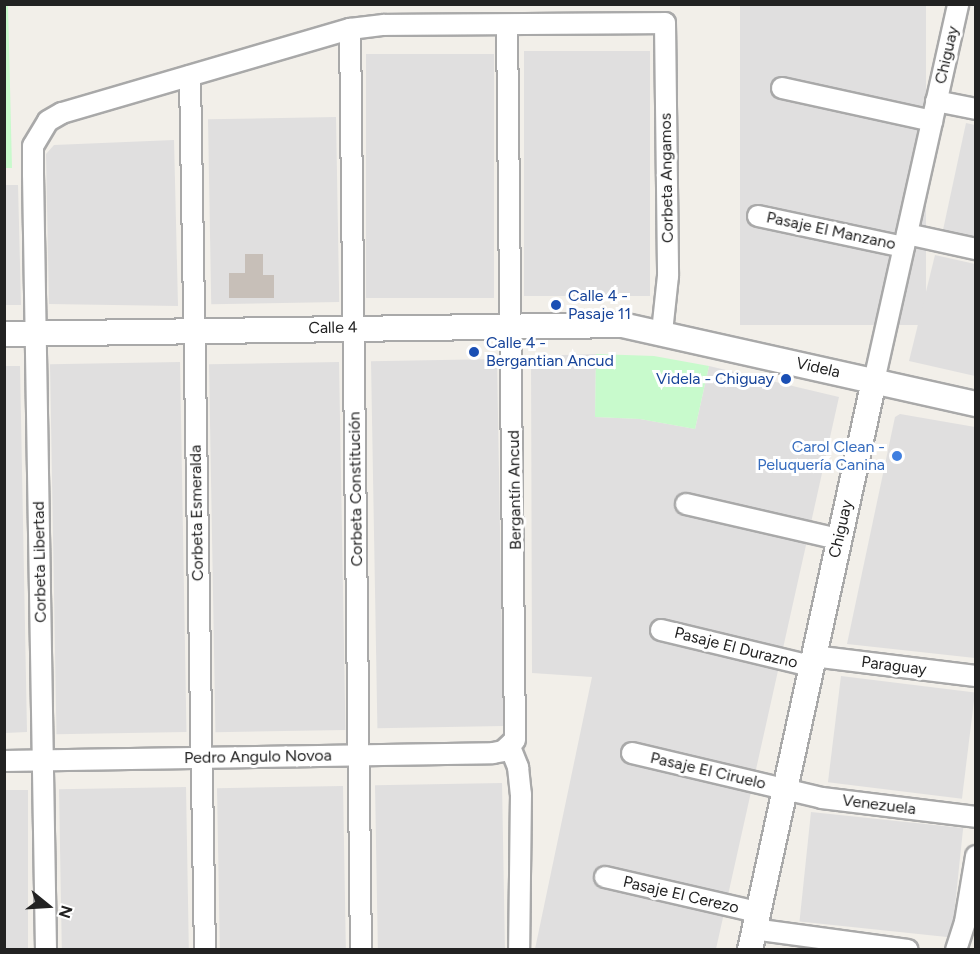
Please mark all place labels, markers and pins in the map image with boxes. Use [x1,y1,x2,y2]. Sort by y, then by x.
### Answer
place label: Calle 4 - Pasaje 11 [568,286,631,324]
marker: Calle 4 - Pasaje 11 [549,298,563,312]
place label: Calle 4 - Bergantian Ancud [486,333,614,371]
marker: Calle 4 - Bergantian Ancud [467,345,481,359]
place label: Videla - Chiguay [656,369,774,389]
marker: Videla - Chiguay [779,372,793,386]
place label: Carol Clean - Peluquería Canina [757,437,885,475]
marker: Carol Clean - Peluquería Canina [890,449,904,463]

